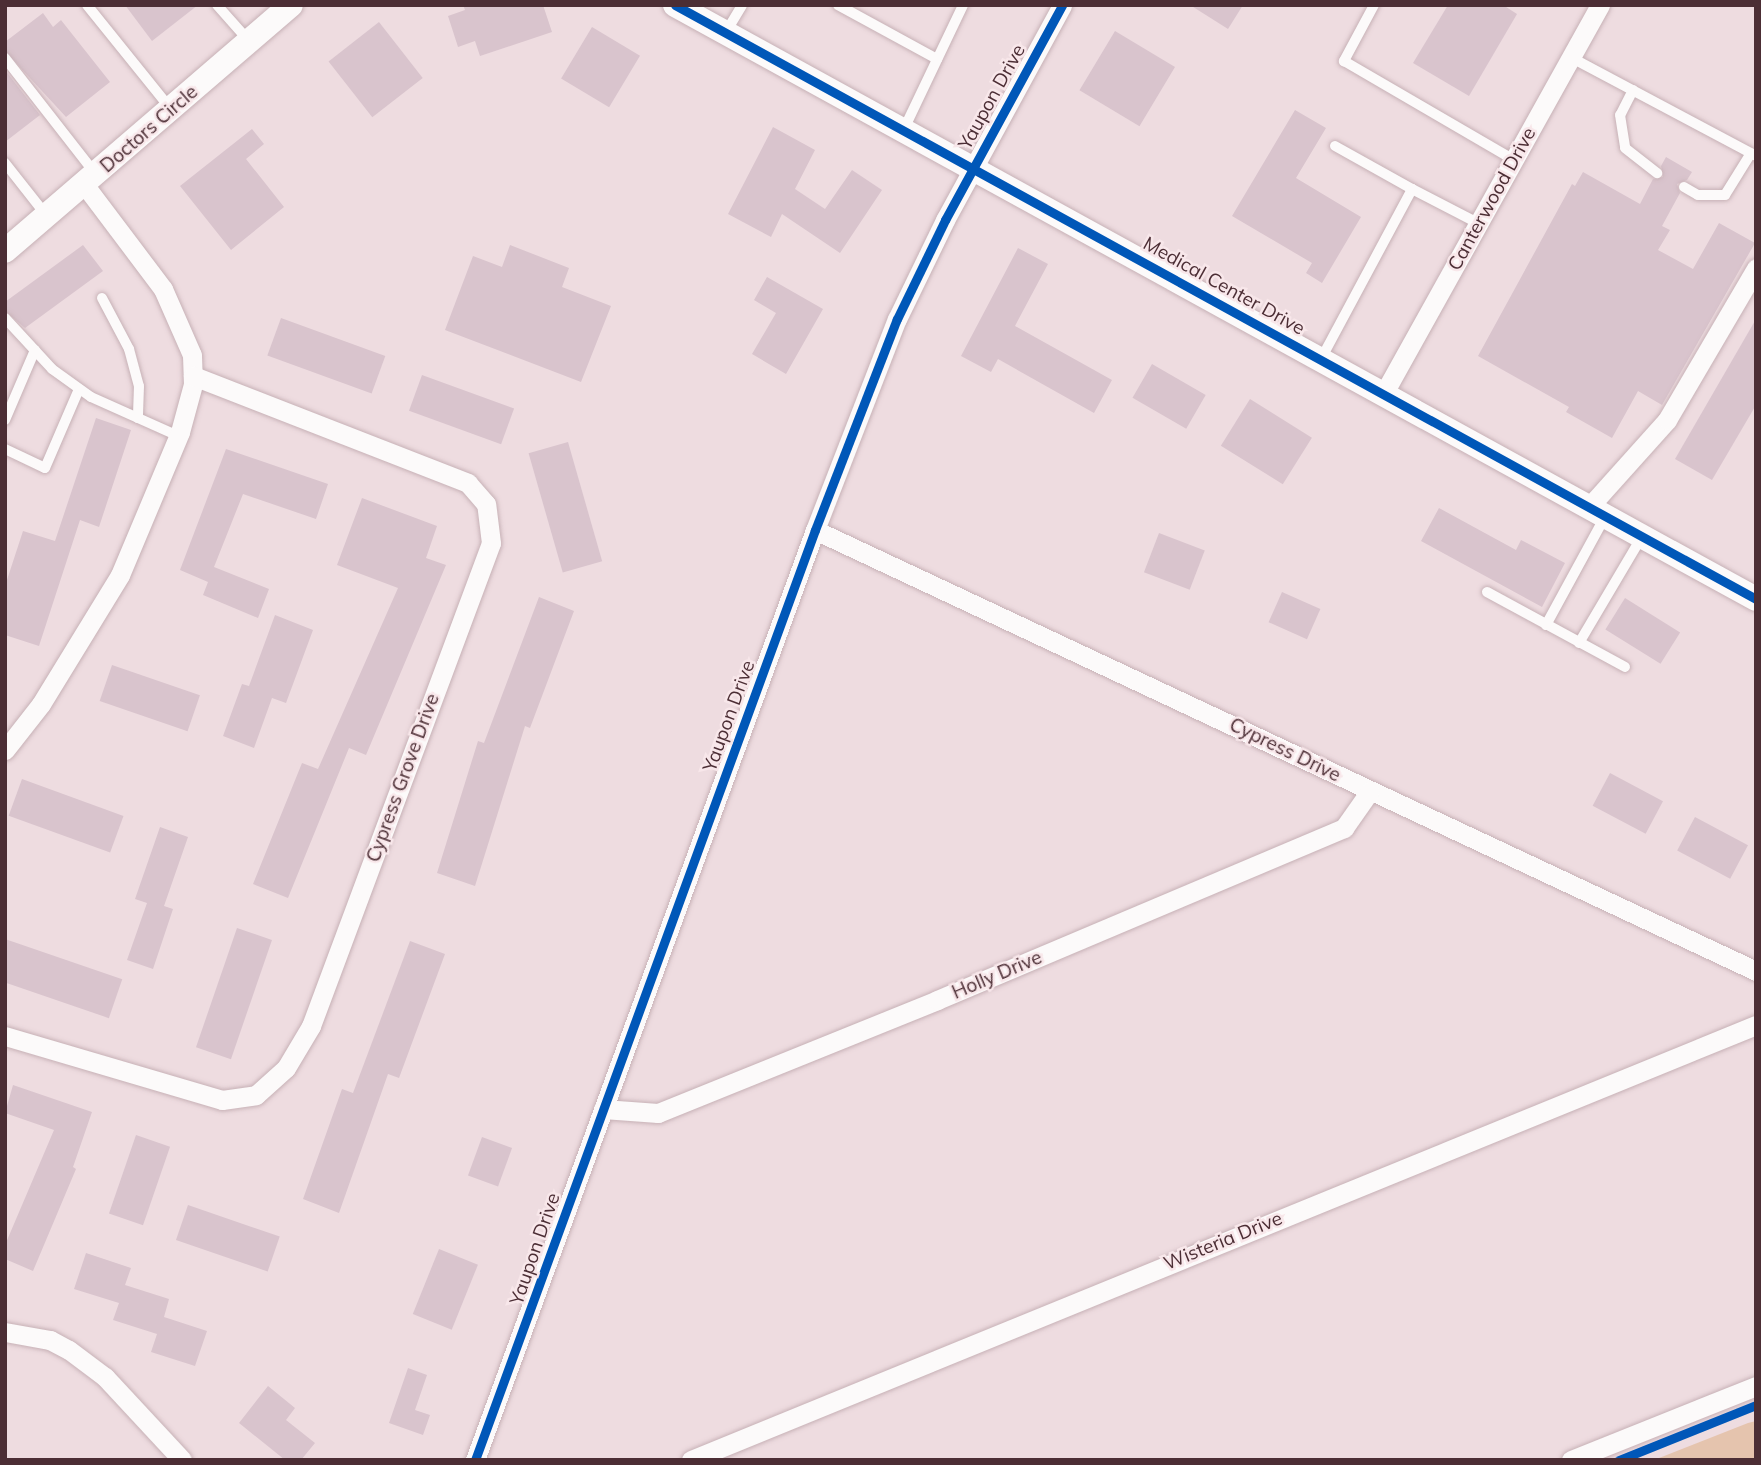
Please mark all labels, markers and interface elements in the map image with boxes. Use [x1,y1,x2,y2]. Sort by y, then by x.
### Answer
street label: Yaupon Drive [954,40,1030,154]
street label: Doctors Circle [96,81,202,177]
street label: Canterwood Drive [1443,124,1541,274]
street label: Medical Center Drive [1139,232,1309,340]
street label: Yaupon Drive [698,657,760,775]
street label: Cypress Grove Drive [362,691,444,865]
street label: Cypress Drive [1226,713,1344,787]
street label: Holly Drive [949,946,1045,1004]
street label: Yaupon Drive [505,1190,565,1308]
street label: Wisteria Drive [1161,1207,1285,1275]

